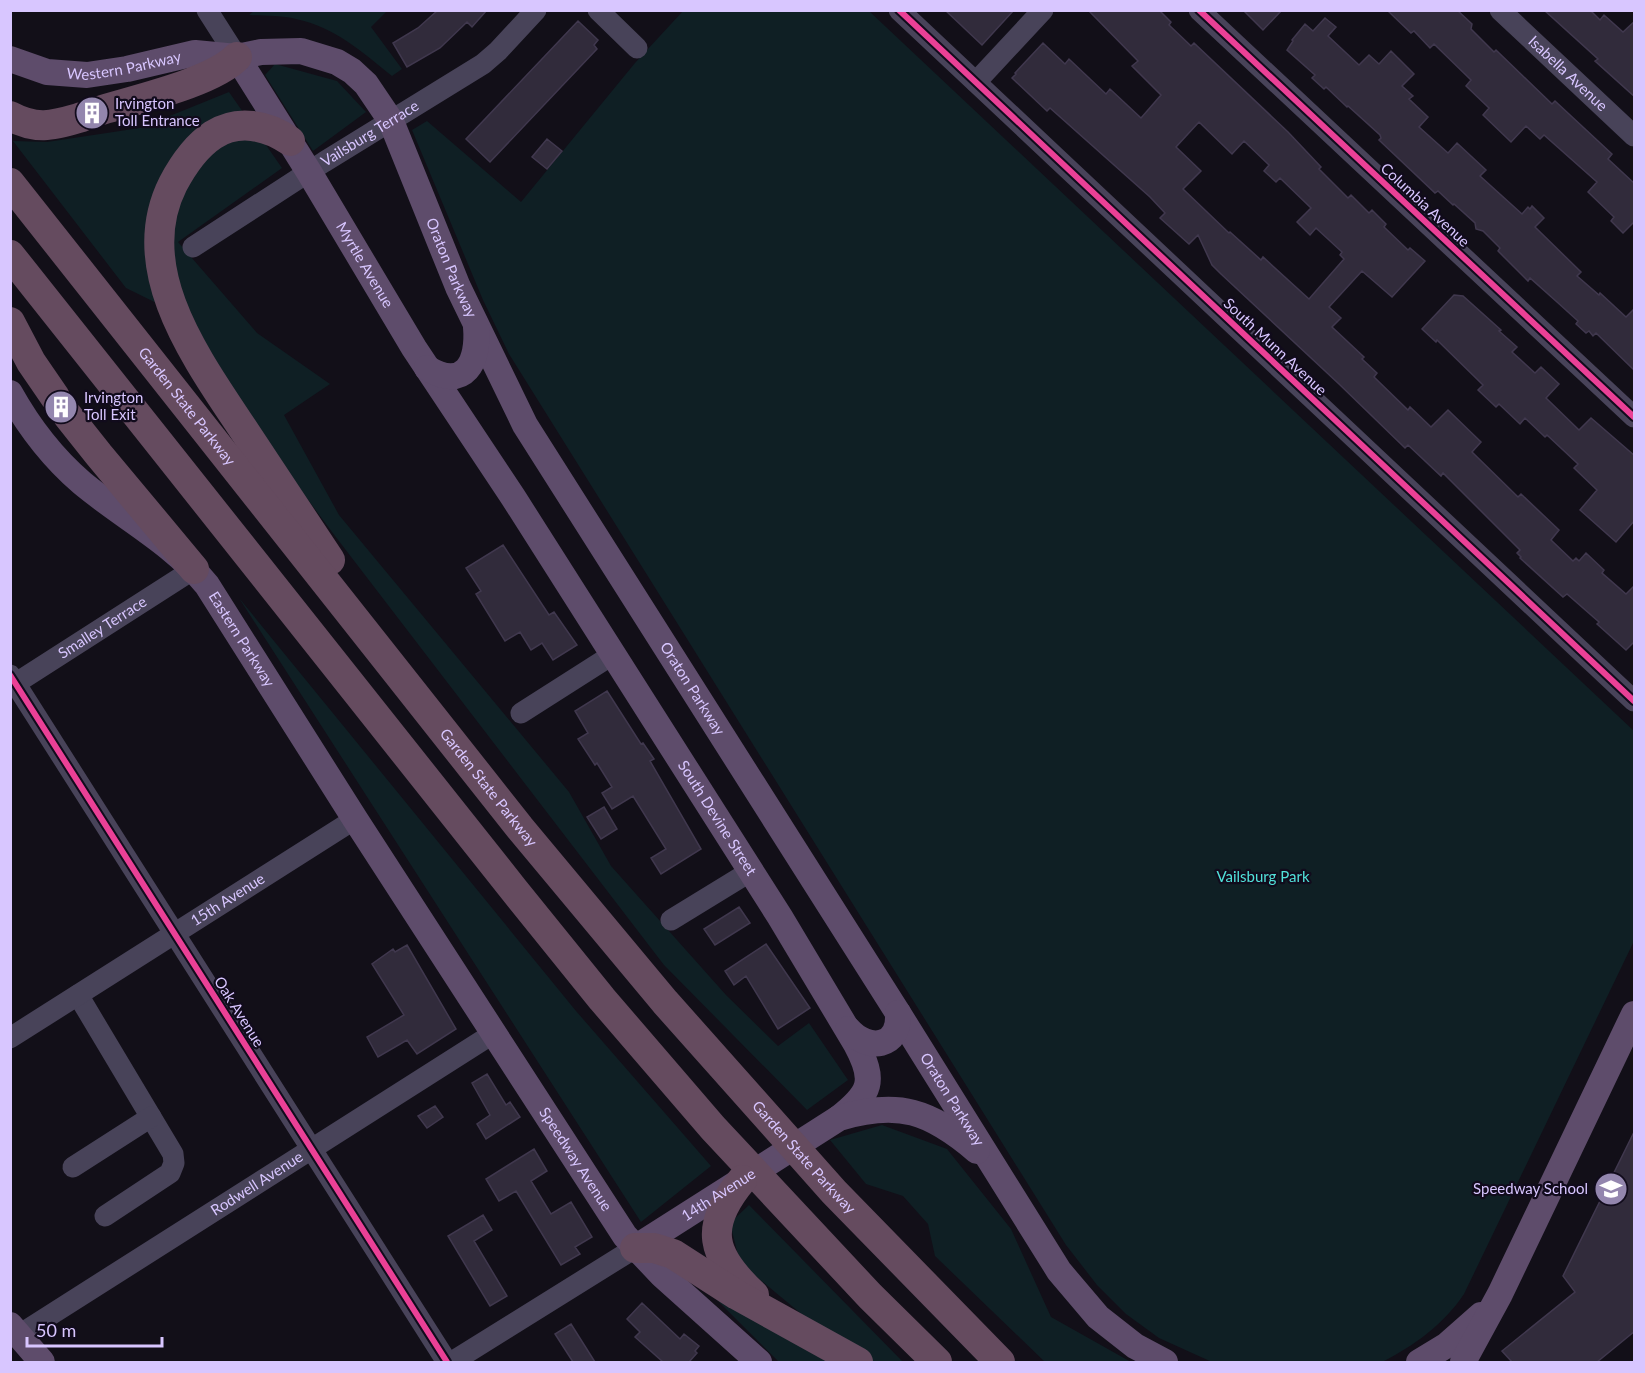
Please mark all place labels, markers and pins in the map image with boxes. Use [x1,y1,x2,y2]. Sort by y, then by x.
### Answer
place label: Irvington Toll Entrance [115,94,200,129]
building icon: Irvington Toll Entrance [74,95,110,131]
place label: Irvington Toll Exit [84,388,143,423]
building icon: Irvington Toll Exit [43,389,79,425]
school or university icon: Speedway School [1593,1171,1629,1207]
place label: Speedway School [1473,1179,1588,1197]

